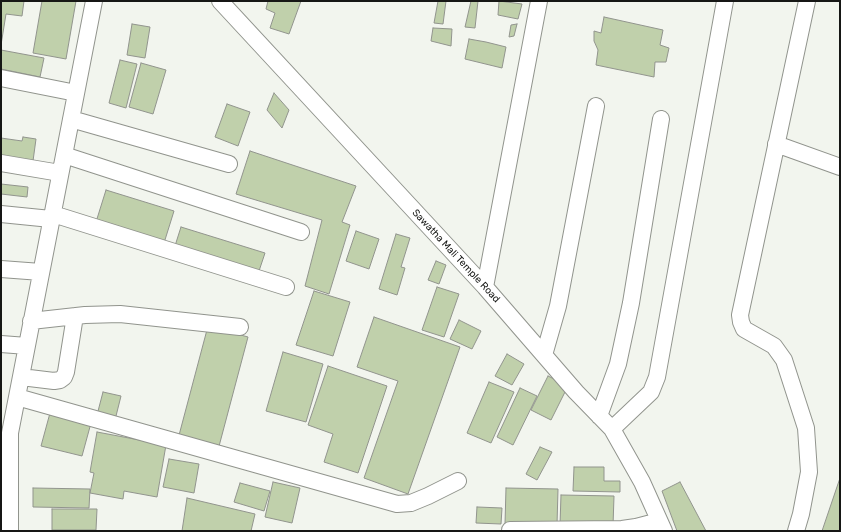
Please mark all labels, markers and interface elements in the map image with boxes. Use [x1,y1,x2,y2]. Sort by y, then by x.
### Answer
street label: Sawatha Mali Temple Road [410,207,502,305]

